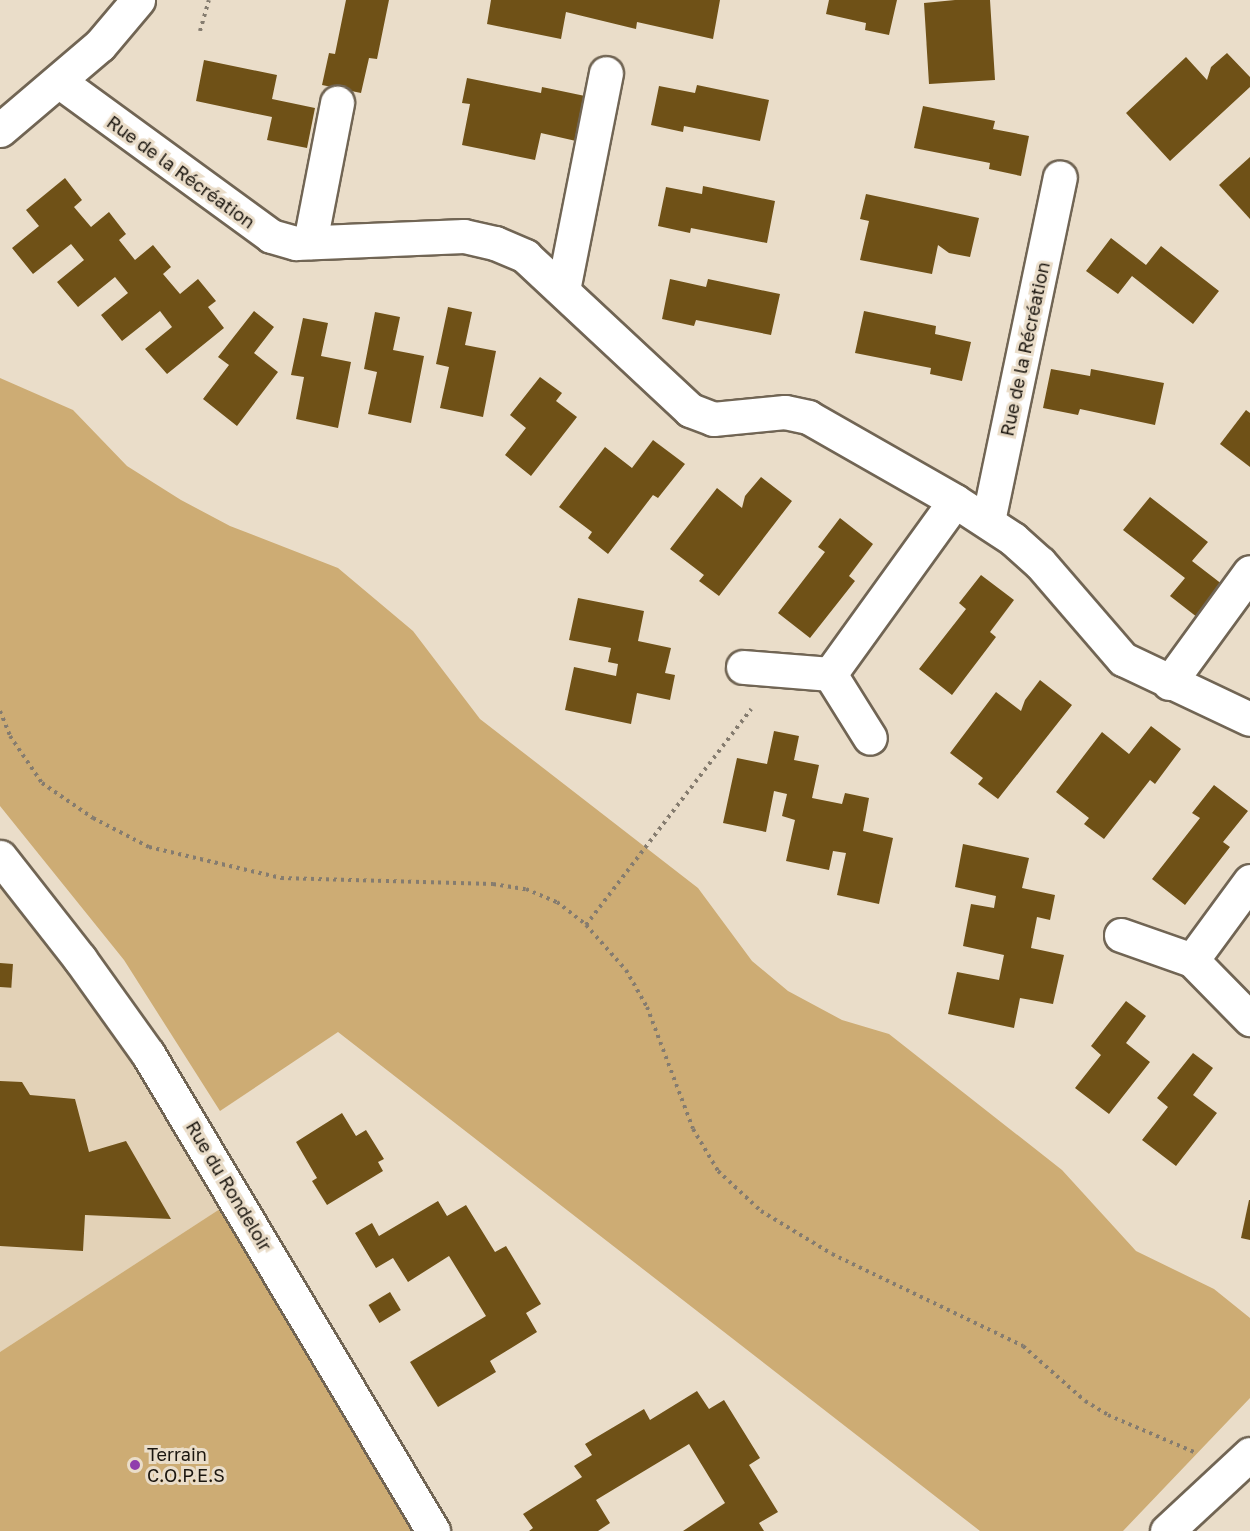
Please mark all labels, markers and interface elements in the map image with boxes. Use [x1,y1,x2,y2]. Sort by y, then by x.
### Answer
street label: Rue de la Récréation [103,111,259,233]
street label: Rue de la Récréation [996,260,1054,438]
street label: Rue du Rondeloir [182,1117,276,1255]
place label: Terrain C.O.P.E.S [147,1444,225,1486]
marker: Terrain C.O.P.E.S [128,1458,142,1472]

